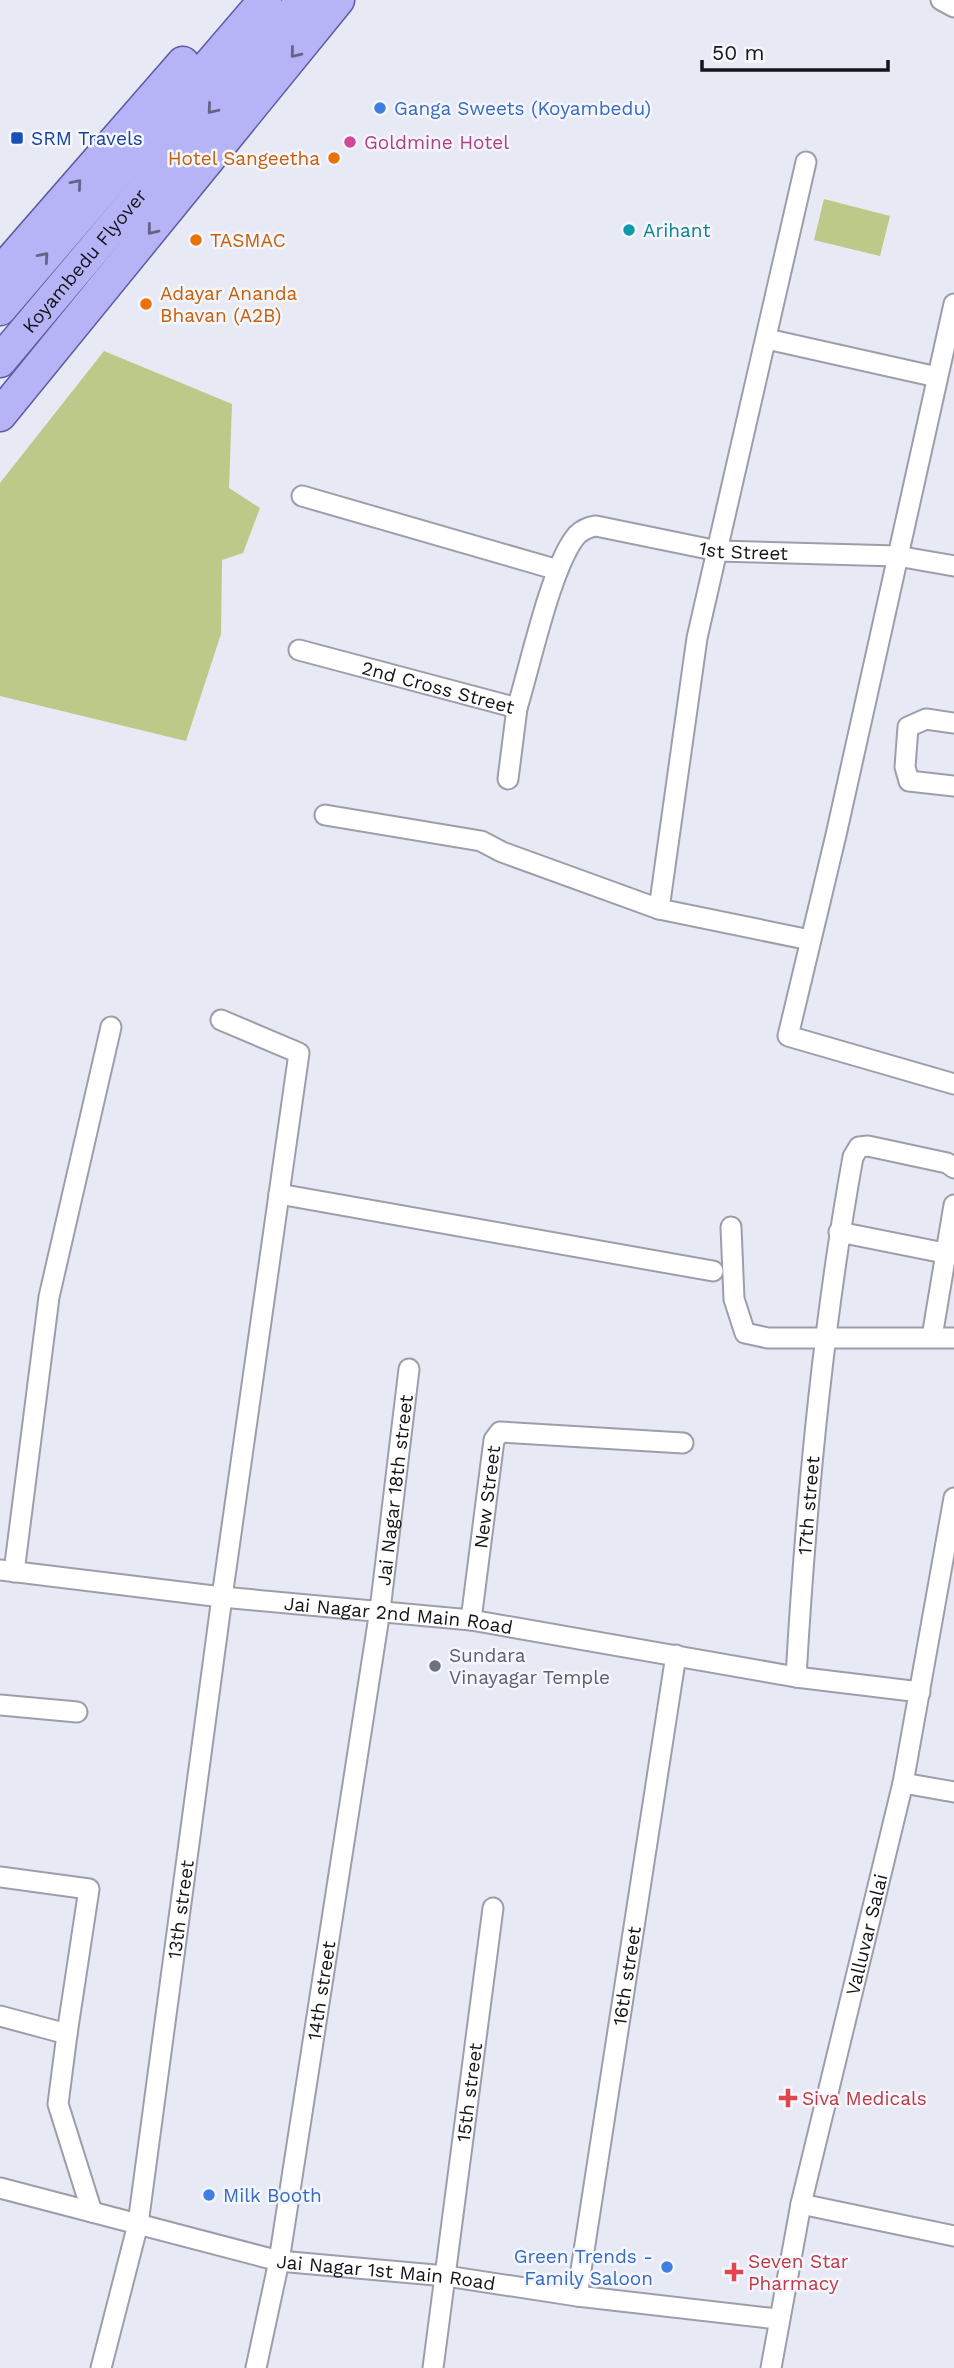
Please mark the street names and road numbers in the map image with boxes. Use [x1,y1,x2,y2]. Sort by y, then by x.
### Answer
street label: Koyambedu Flyover [17,184,151,337]
street label: 1st Street [697,536,788,564]
street label: 2nd Cross Street [359,656,517,718]
street label: Jai Nagar 18th street [372,1393,417,1587]
street label: New Street [469,1444,505,1550]
street label: 17th street [793,1455,824,1556]
street label: Jai Nagar 2nd Main Road [283,1591,515,1639]
street label: 13th street [162,1858,198,1960]
street label: Valluvar Salai [841,1872,892,1997]
street label: 16th street [607,1924,645,2027]
street label: 14th street [302,1939,340,2042]
street label: 15th street [451,2041,487,2143]
street label: Jai Nagar 1st Main Road [276,2249,497,2295]

